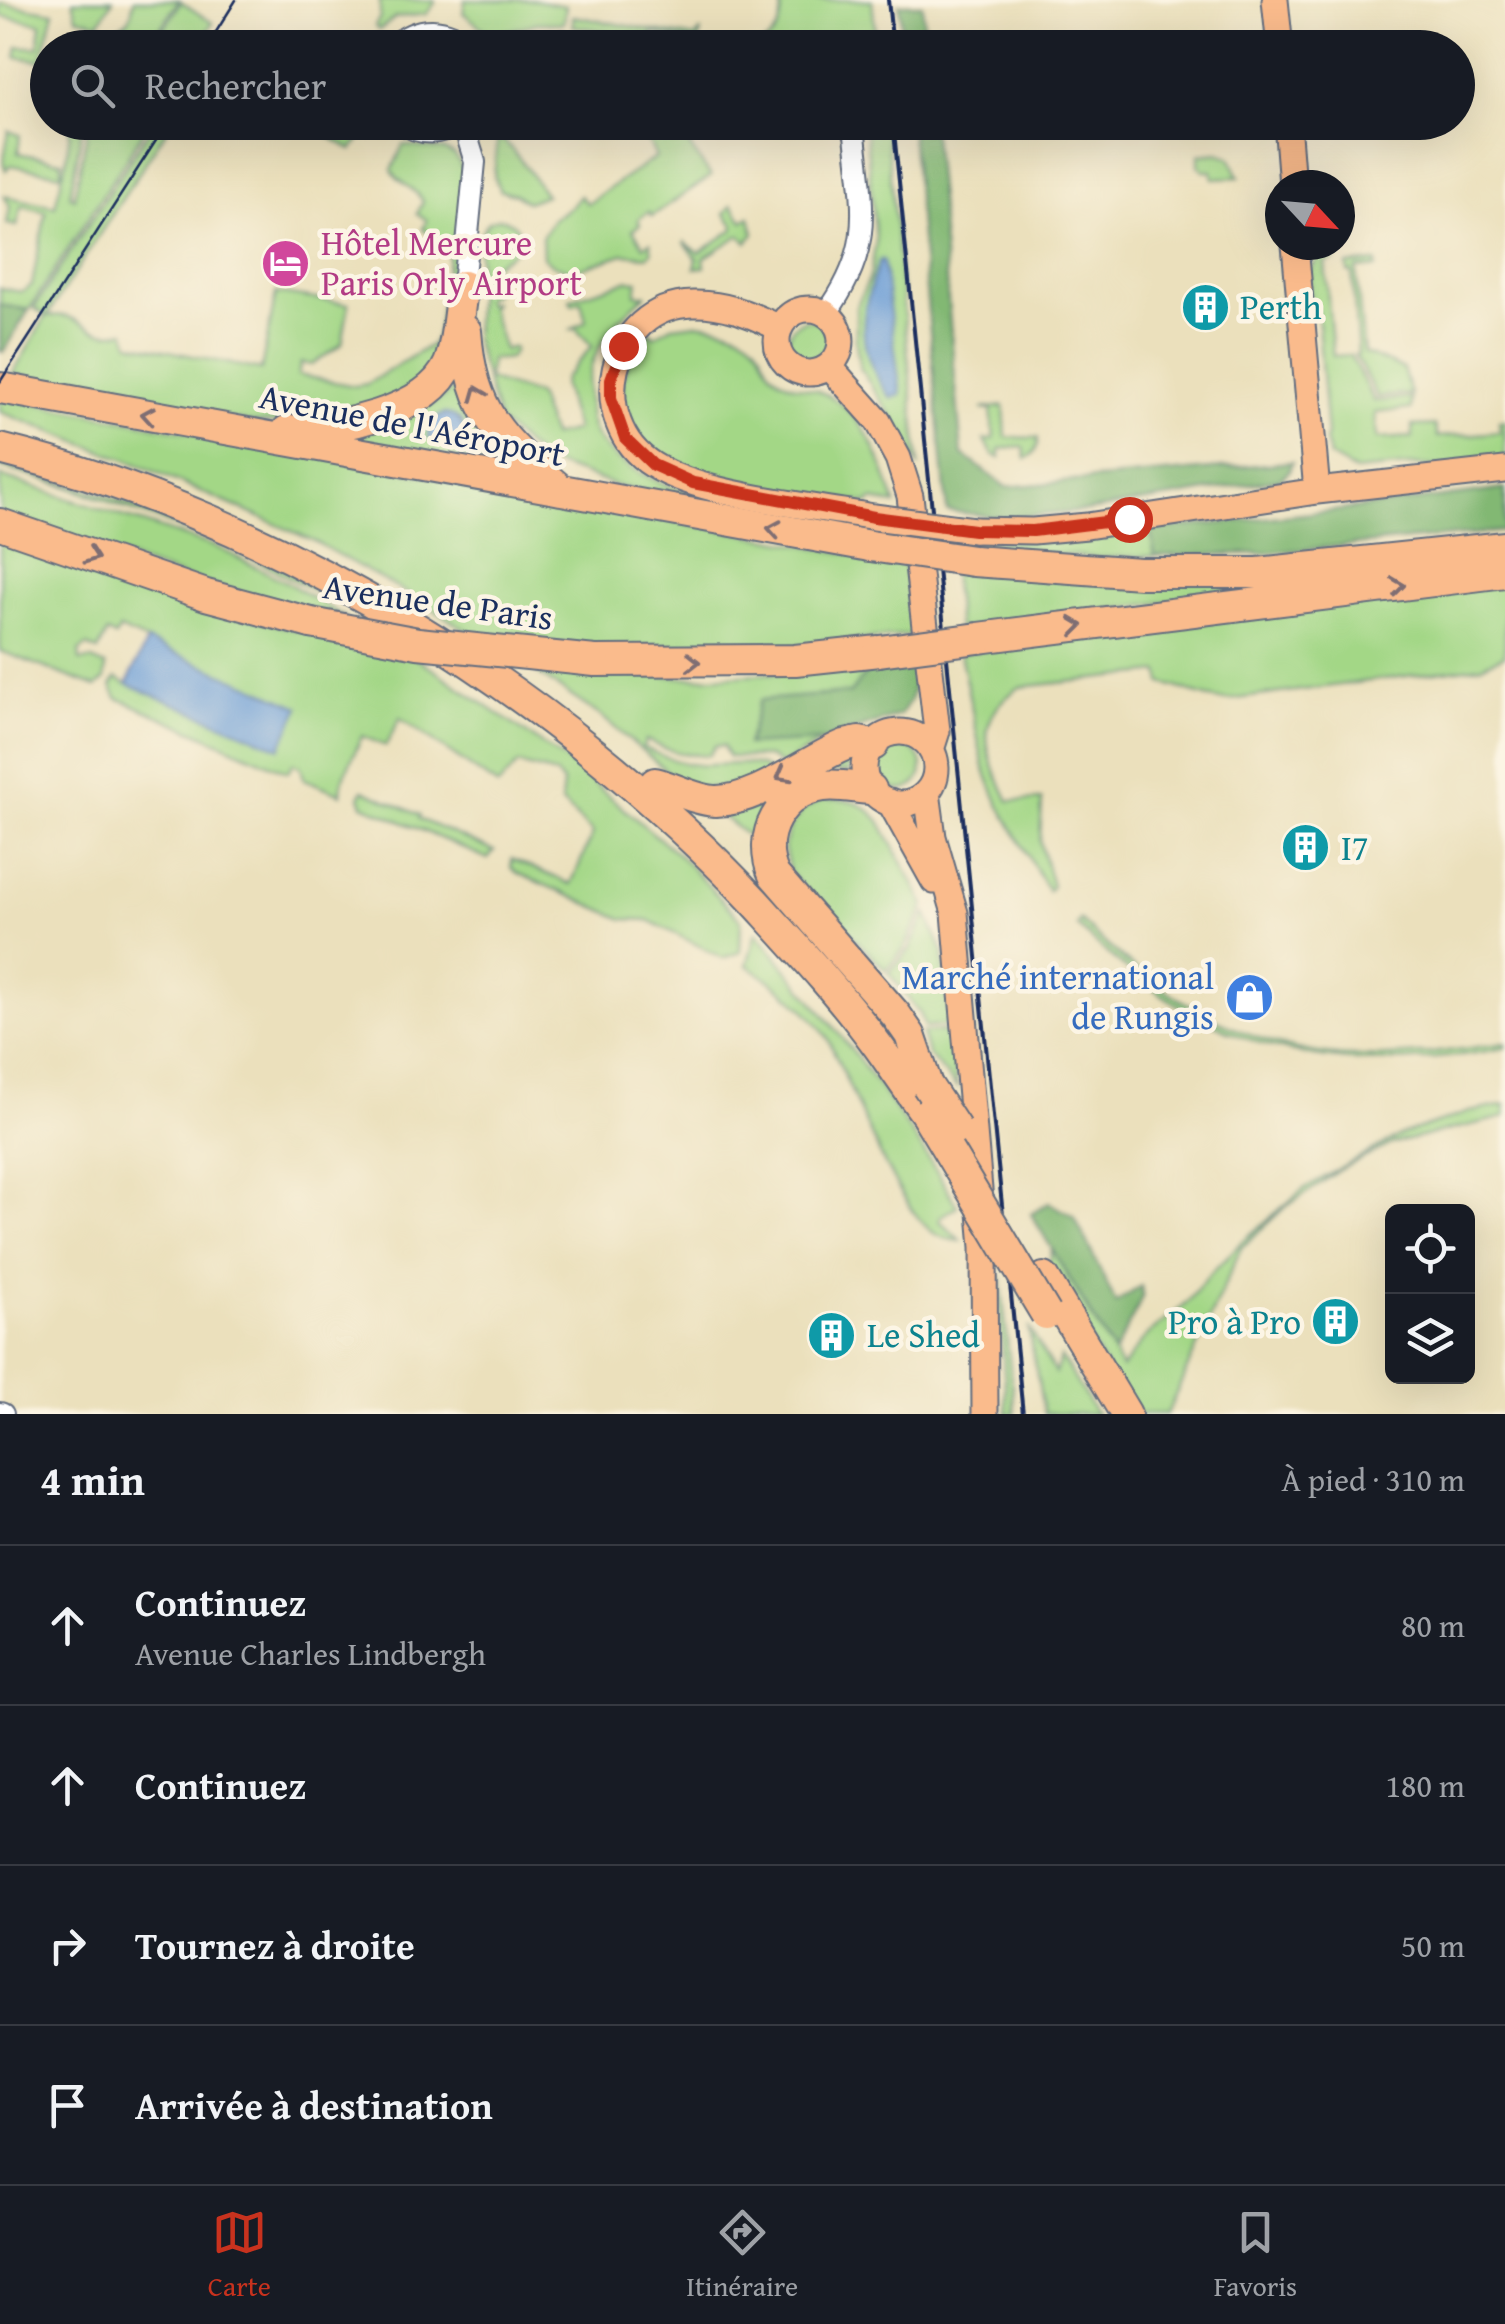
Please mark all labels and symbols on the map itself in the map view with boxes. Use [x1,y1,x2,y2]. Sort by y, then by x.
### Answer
north arrow [1265,170,1355,260]
place label: Hôtel Mercure Paris Orly Airport [321,217,582,308]
hotel icon: Hôtel Mercure Paris Orly Airport [260,237,312,289]
building icon: Perth [1179,281,1231,333]
place label: Perth [1240,281,1322,332]
route end [601,324,647,370]
street label: Avenue de l'Aéroport [255,370,569,479]
one-way arrow [470,385,490,403]
one-way arrow [140,405,156,426]
route start [1107,497,1153,543]
one-way arrow [766,519,782,540]
one-way arrow [83,544,100,564]
street label: Avenue de Paris [320,560,556,643]
one-way arrow [1390,576,1407,597]
one-way arrow [1067,616,1084,637]
one-way arrow [686,651,701,673]
one-way arrow [776,763,794,783]
building icon: I7 [1280,822,1332,874]
place label: I7 [1341,822,1369,873]
place label: Marché international de Rungis [901,951,1214,1042]
shop icon: Marché international de Rungis [1223,971,1275,1023]
place label: Pro à Pro [1168,1296,1301,1347]
building icon: Pro à Pro [1310,1296,1362,1348]
building icon: Le Shed [806,1309,858,1361]
place label: Le Shed [867,1309,980,1360]

